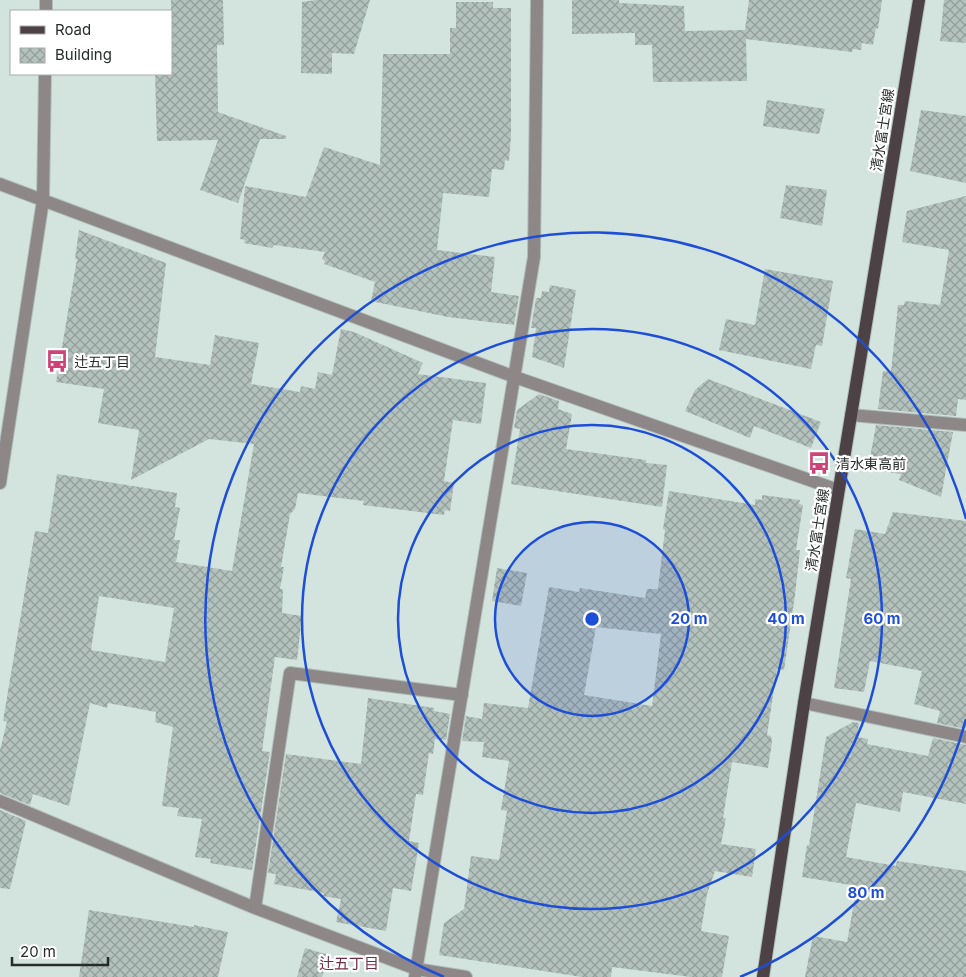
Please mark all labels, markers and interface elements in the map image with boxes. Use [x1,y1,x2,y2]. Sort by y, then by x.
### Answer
legend [10,10,172,75]
text: Road [55,20,91,39]
text: Building [55,45,112,64]
street label: 清水富士宮線 [867,87,897,173]
bus stop icon: 辻五丁目 [44,348,70,374]
place label: 辻五丁目 [74,353,130,370]
bus stop icon: 清水東高前 [806,450,832,476]
place label: 清水東高前 [836,455,906,472]
street label: 清水富士宮線 [802,487,832,573]
text: 20 m [671,609,707,628]
text: 40 m [767,609,805,628]
text: 60 m [863,609,901,628]
centre of rings [583,610,601,628]
text: 80 m [847,883,885,902]
scale bar [12,934,109,966]
text: 20 m [20,942,56,961]
district label: 辻五丁目 [319,954,379,973]

